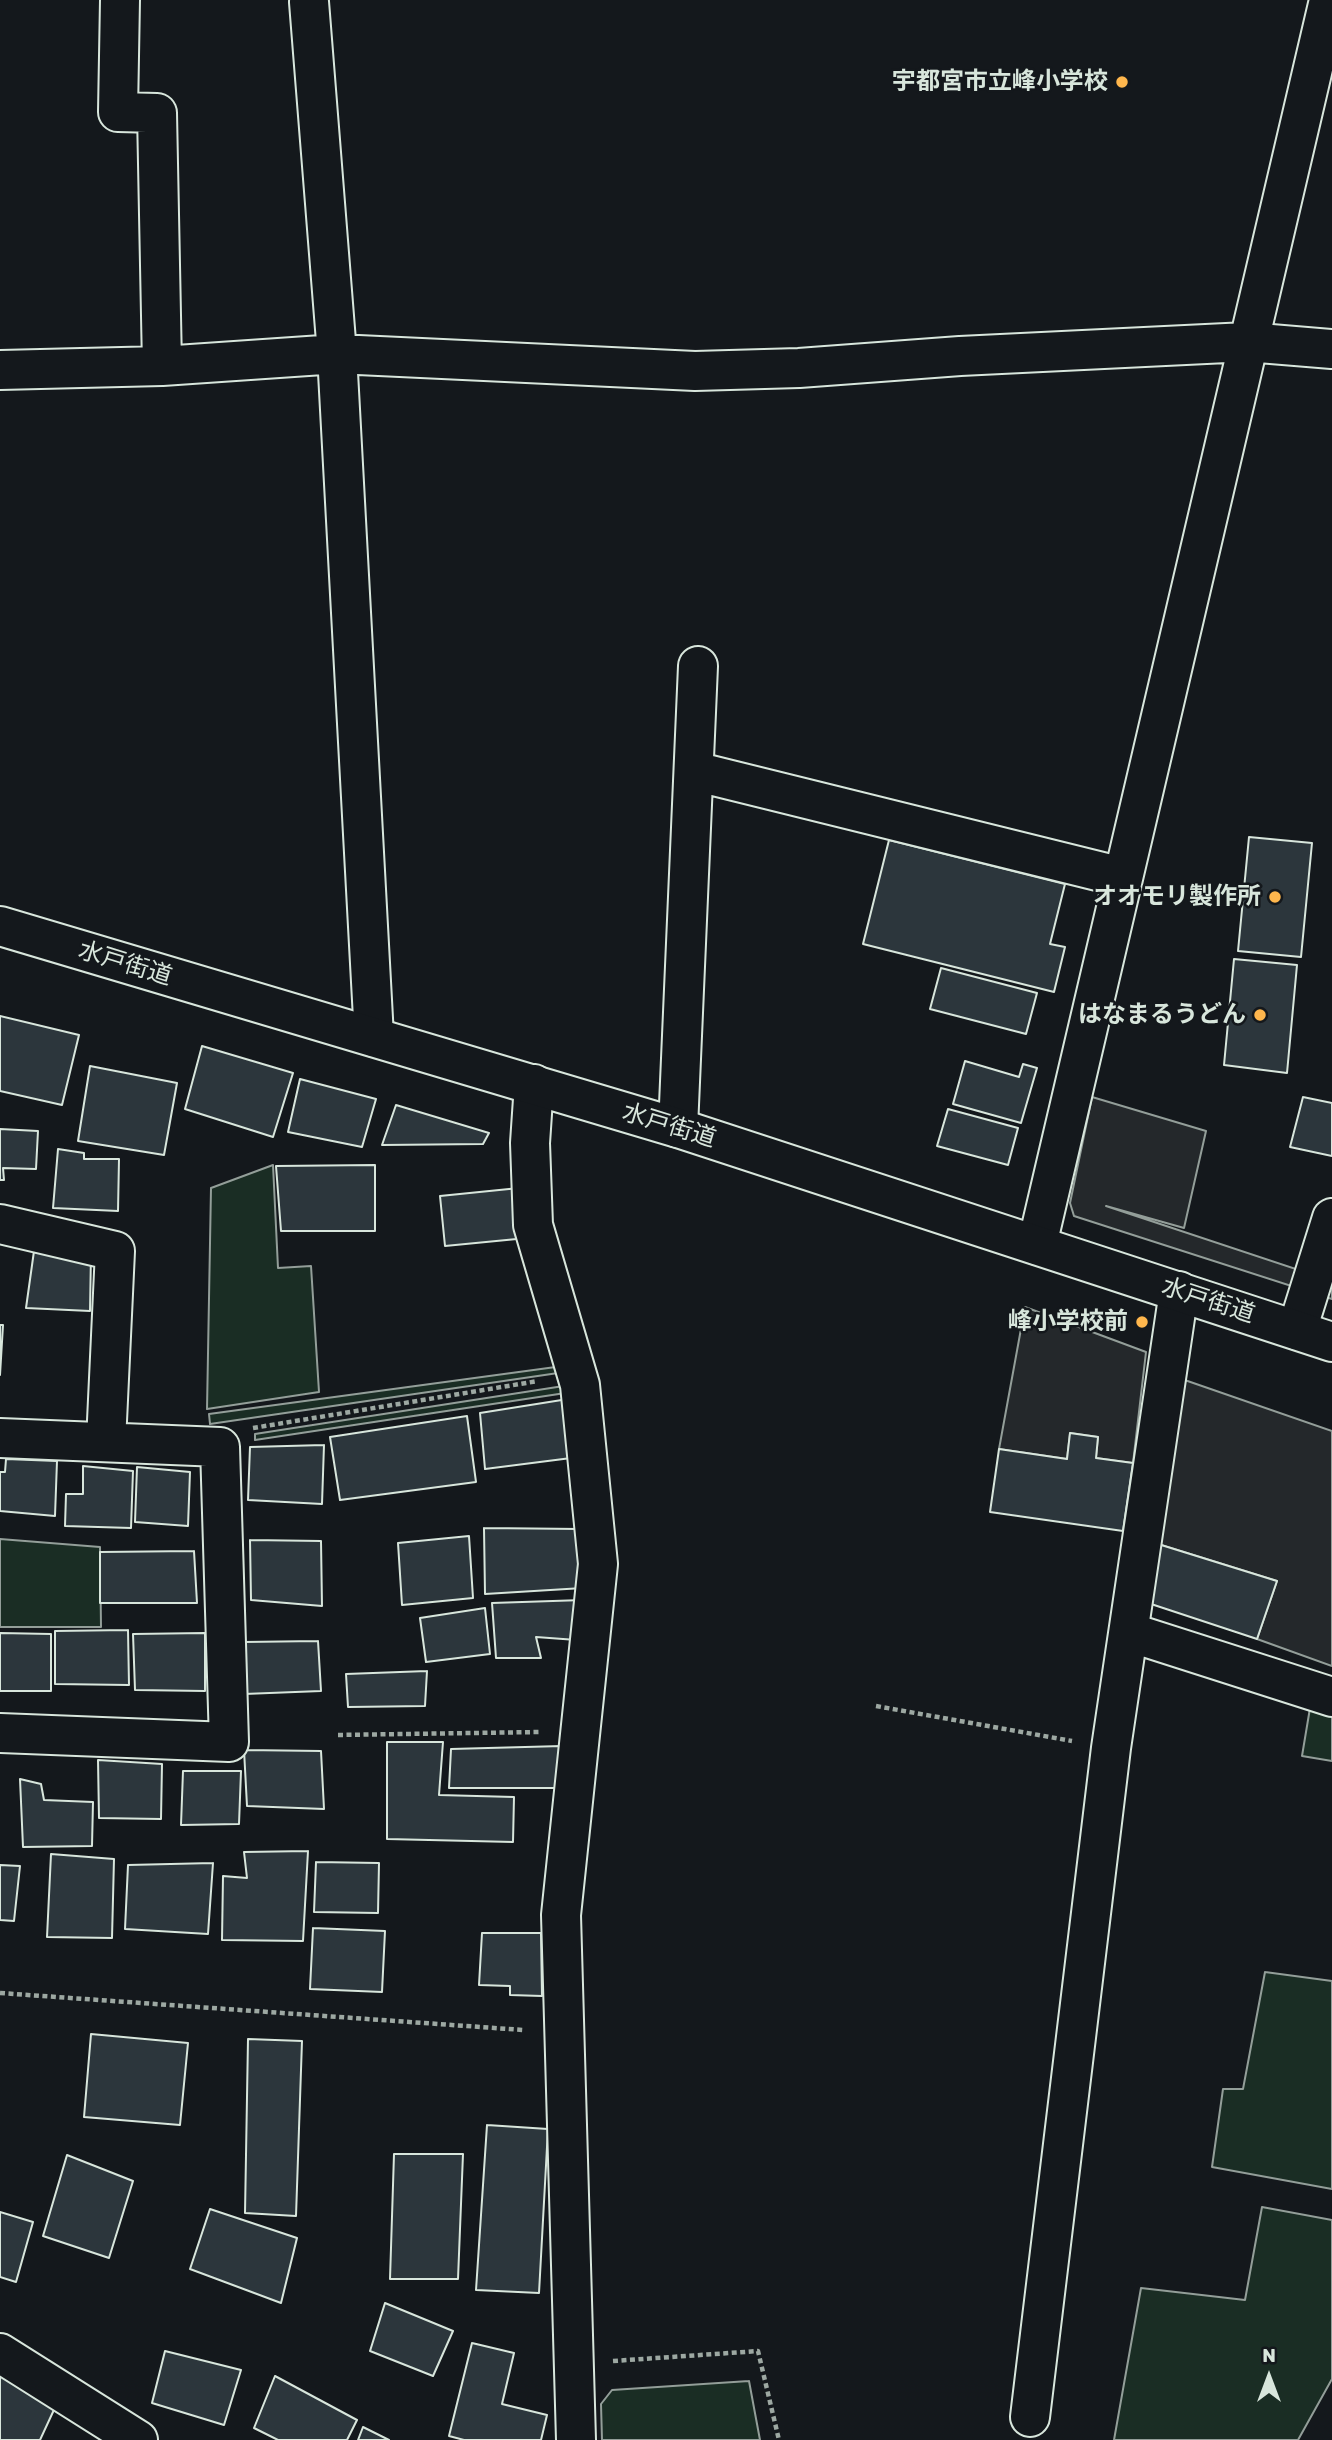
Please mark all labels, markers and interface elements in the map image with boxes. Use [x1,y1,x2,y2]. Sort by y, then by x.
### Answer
place label: 宇都宮市立峰小学校 [892,68,1108,96]
marker: 宇都宮市立峰小学校 [1114,74,1130,90]
place label: オオモリ製作所 [1093,883,1261,911]
marker: オオモリ製作所 [1267,889,1283,905]
street label: 水戸街道 [75,936,175,992]
place label: はなまるうどん [1078,1001,1246,1029]
marker: はなまるうどん [1252,1007,1268,1023]
street label: 水戸街道 [619,1098,719,1154]
street label: 水戸街道 [1158,1272,1258,1330]
place label: 峰小学校前 [1008,1308,1128,1336]
marker: 峰小学校前 [1134,1314,1150,1330]
north arrow [1234,2342,1304,2412]
text: N [1262,2344,1276,2367]

